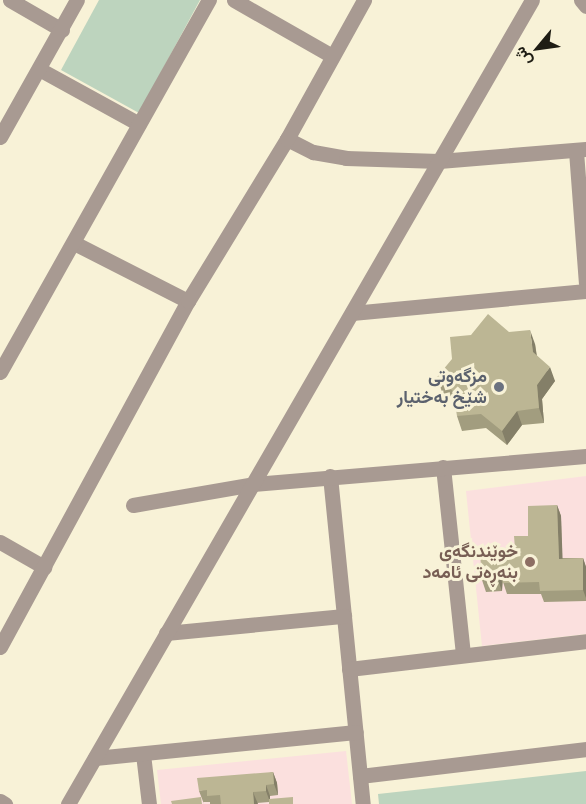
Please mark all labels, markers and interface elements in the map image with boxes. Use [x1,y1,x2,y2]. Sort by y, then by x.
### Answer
north arrow [508,18,568,78]
text: ش [508,43,537,70]
place label: مزگەوتی شێخ بەختیار [397,366,487,409]
marker: مزگەوتی شێخ بەختیار [492,380,506,394]
place label: خوێندنگەی بنەڕەتی ئامەد [422,541,518,584]
marker: خوێندنگەی بنەڕەتی ئامەد [523,555,537,569]

